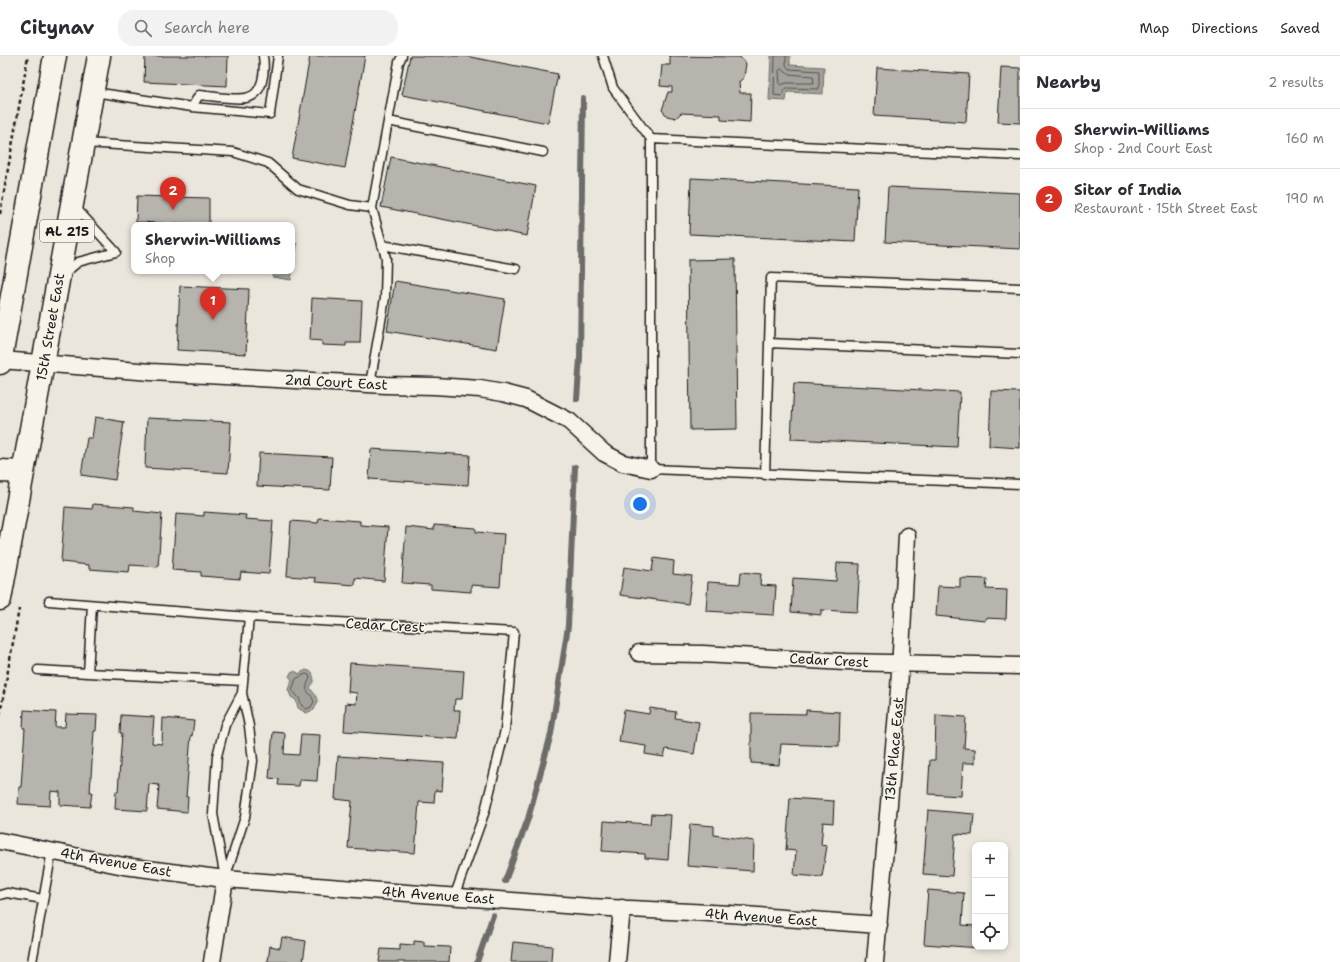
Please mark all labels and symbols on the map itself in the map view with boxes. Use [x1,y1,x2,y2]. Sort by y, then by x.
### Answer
pin: 2 [160,177,186,210]
road number: AL 215 [40,220,94,242]
street label: 15th Street East [32,272,68,382]
pin: 1 [200,287,226,320]
street label: 2nd Court East [284,370,388,394]
your location [630,494,650,514]
street label: Cedar Crest [345,614,425,636]
street label: Cedar Crest [789,649,869,671]
street label: 13th Place East [880,696,908,802]
street label: 4th Avenue East [59,843,173,881]
street label: 4th Avenue East [381,882,495,908]
street label: 4th Avenue East [704,904,818,930]

